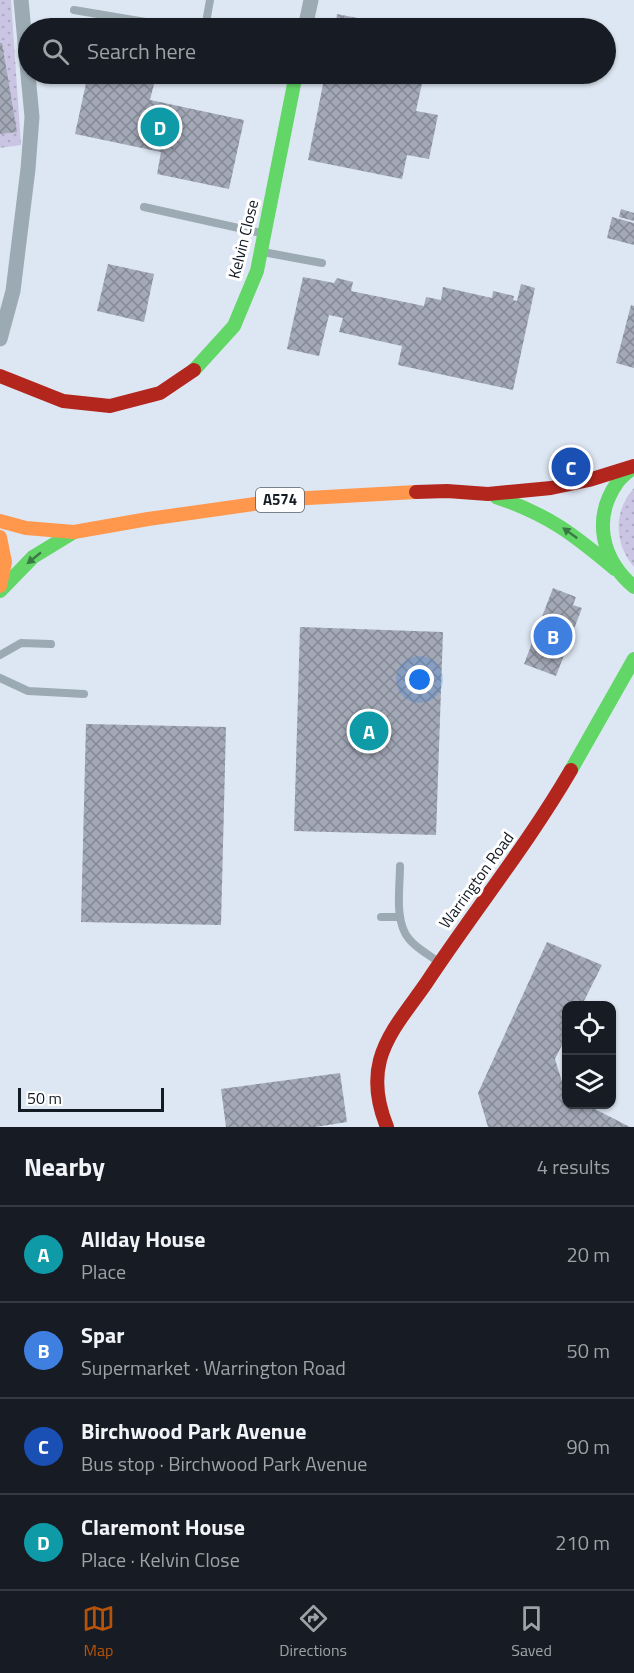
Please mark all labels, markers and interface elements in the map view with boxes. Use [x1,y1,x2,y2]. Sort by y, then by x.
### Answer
search box [18,18,616,84]
text: Search here [87,34,196,68]
icon: search [39,35,72,68]
pin: D [140,104,180,150]
street label: Kelvin Close [222,197,264,281]
pin: C [552,444,590,490]
road number: A574 [256,488,304,512]
one-way arrow [562,527,578,539]
one-way arrow [26,552,42,565]
pin: B [534,614,572,658]
your location [405,665,434,694]
pin: A [350,708,388,754]
street label: Warrington Road [433,827,519,933]
map controls [562,1001,616,1109]
button: locate [562,1001,616,1055]
button: layers [562,1055,616,1109]
scale bar [18,1085,164,1112]
text: 50 m [27,1086,62,1110]
text: Nearby [24,1147,105,1186]
text: 4 results [537,1151,610,1182]
text: Allday House [81,1222,205,1256]
text: A [37,1239,50,1270]
text: 20 m [566,1239,610,1270]
text: Place [81,1256,126,1287]
text: Spar [81,1318,124,1352]
text: B [37,1335,50,1366]
text: 50 m [566,1335,610,1366]
text: Supermarket · Warrington Road [81,1352,346,1383]
text: Birchwood Park Avenue [81,1414,306,1448]
text: C [38,1431,49,1462]
text: 90 m [566,1431,610,1462]
text: Bus stop · Birchwood Park Avenue [81,1448,367,1479]
text: Claremont House [81,1510,245,1544]
text: D [37,1527,50,1558]
text: 210 m [555,1527,610,1558]
text: Place · Kelvin Close [81,1544,240,1575]
tab: Map [82,1602,115,1662]
tab: Directions [279,1602,347,1662]
tab: Saved [511,1602,552,1662]

